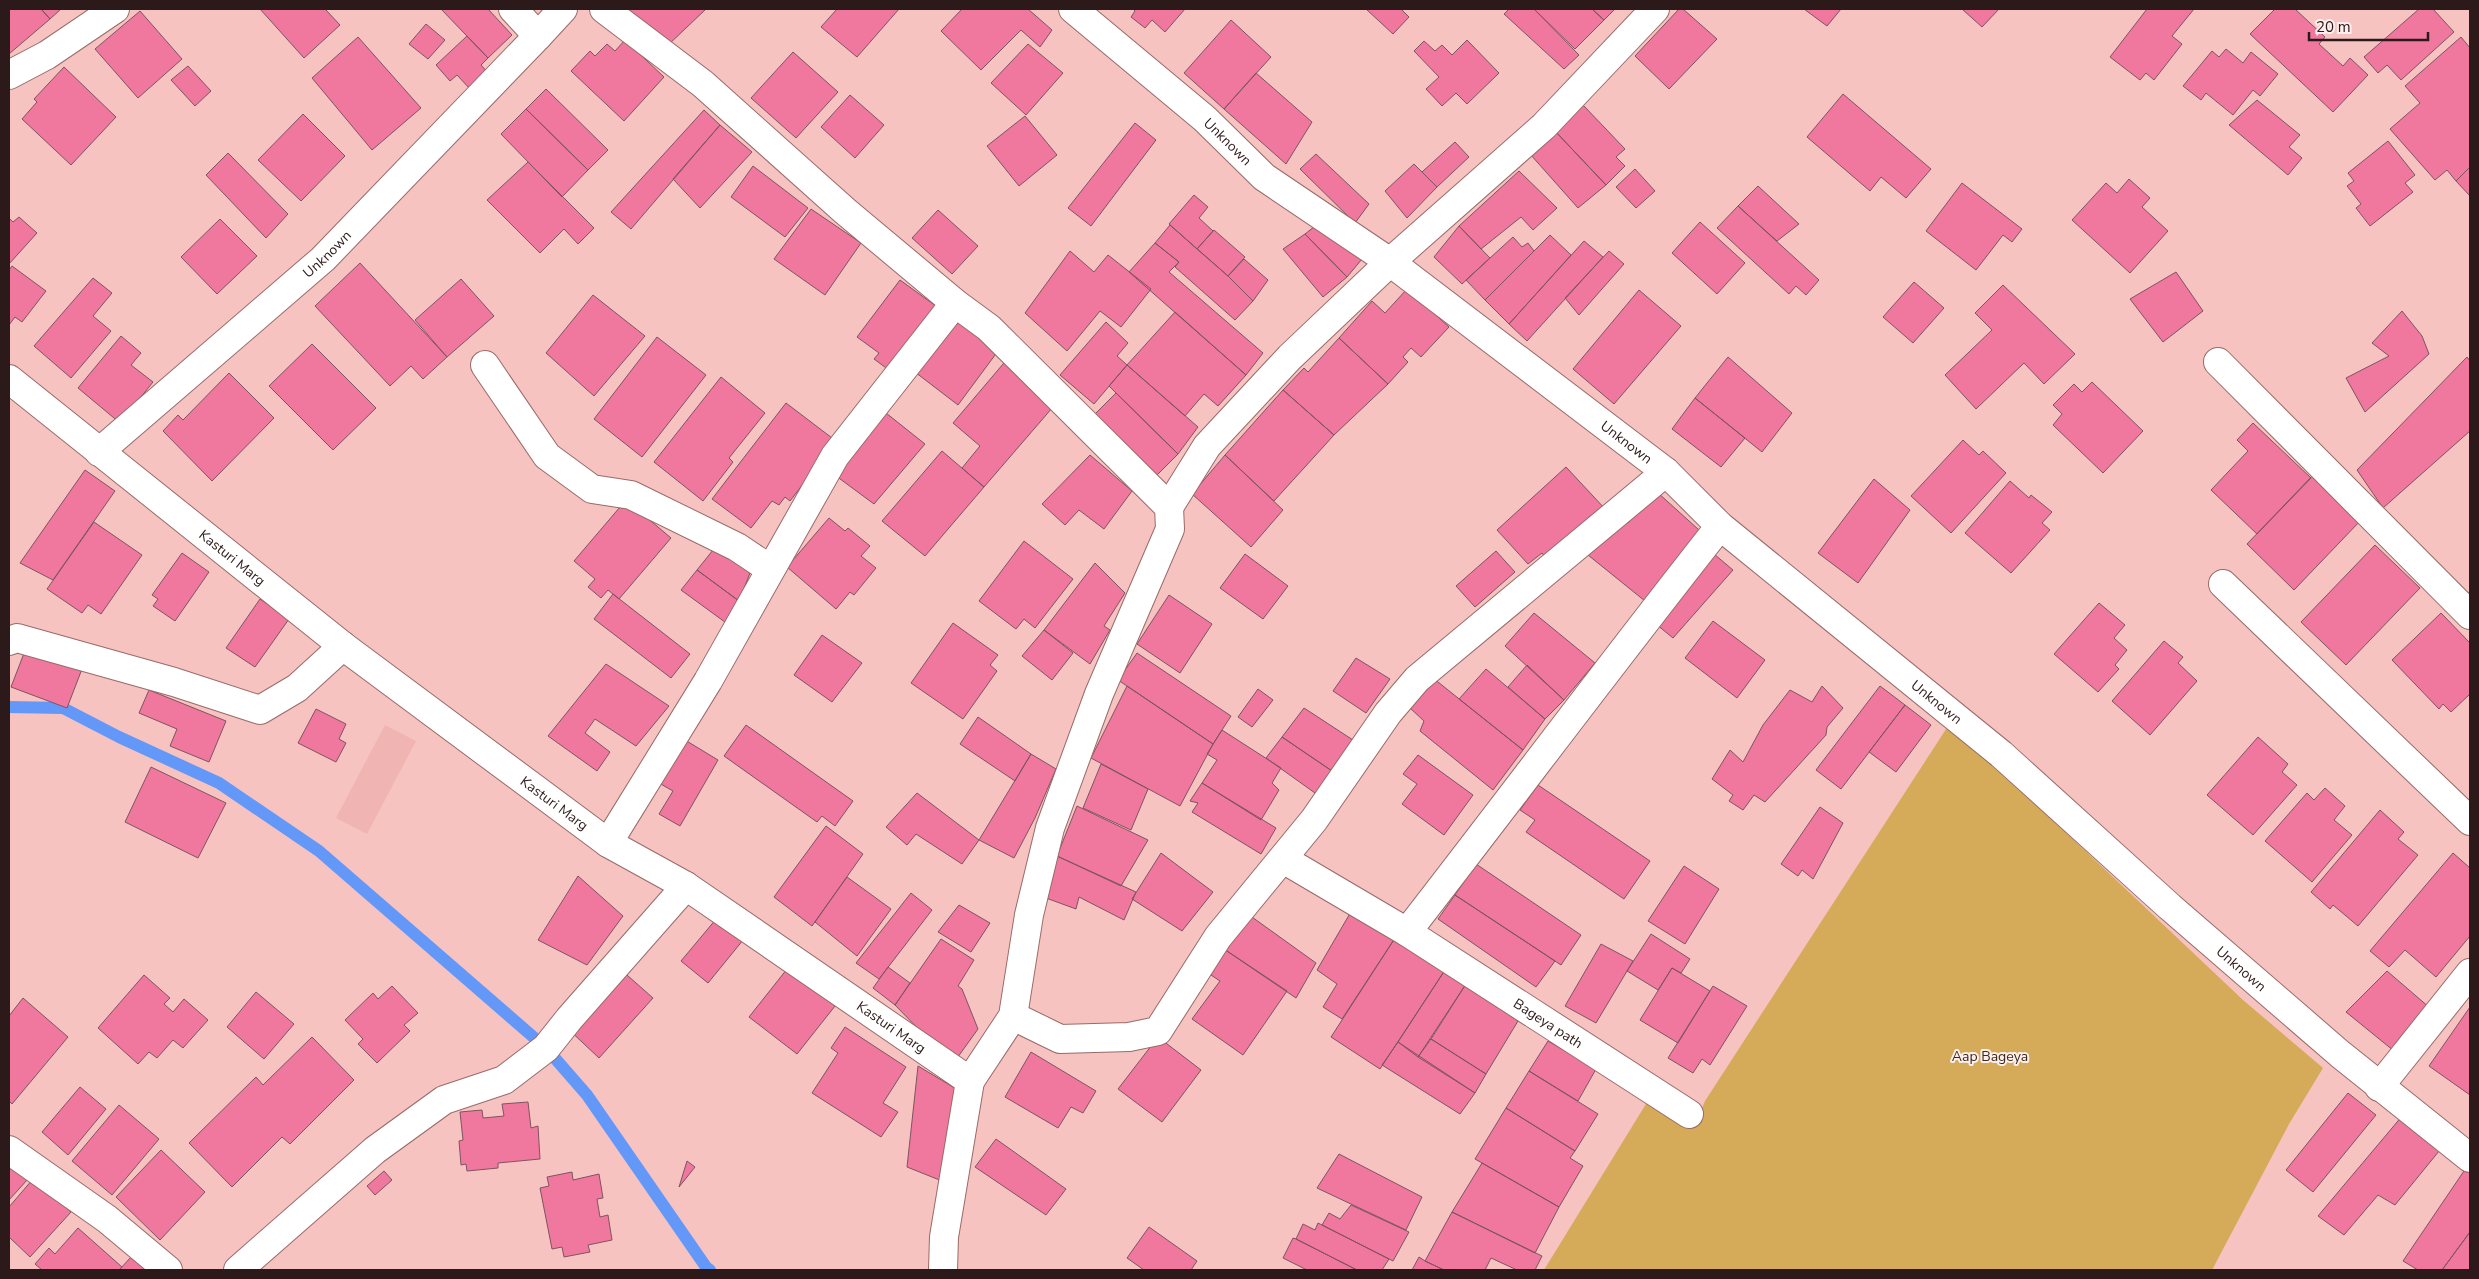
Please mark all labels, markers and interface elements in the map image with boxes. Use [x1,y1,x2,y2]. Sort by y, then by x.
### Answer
scale bar [2309,10,2428,42]
text: 20 m [2316,17,2351,37]
street label: Unknown [1200,114,1256,170]
street label: Unknown [299,226,355,282]
street label: Unknown [1597,416,1656,468]
street label: Kasturi Marg [195,525,270,590]
street label: Unknown [1907,675,1966,728]
street label: Kasturi Marg [517,772,592,835]
street label: Unknown [2212,942,2270,996]
street label: Bageya path [1510,994,1587,1053]
street label: Kasturi Marg [853,997,930,1058]
park label: Aap Bageya [1952,1047,2028,1066]

